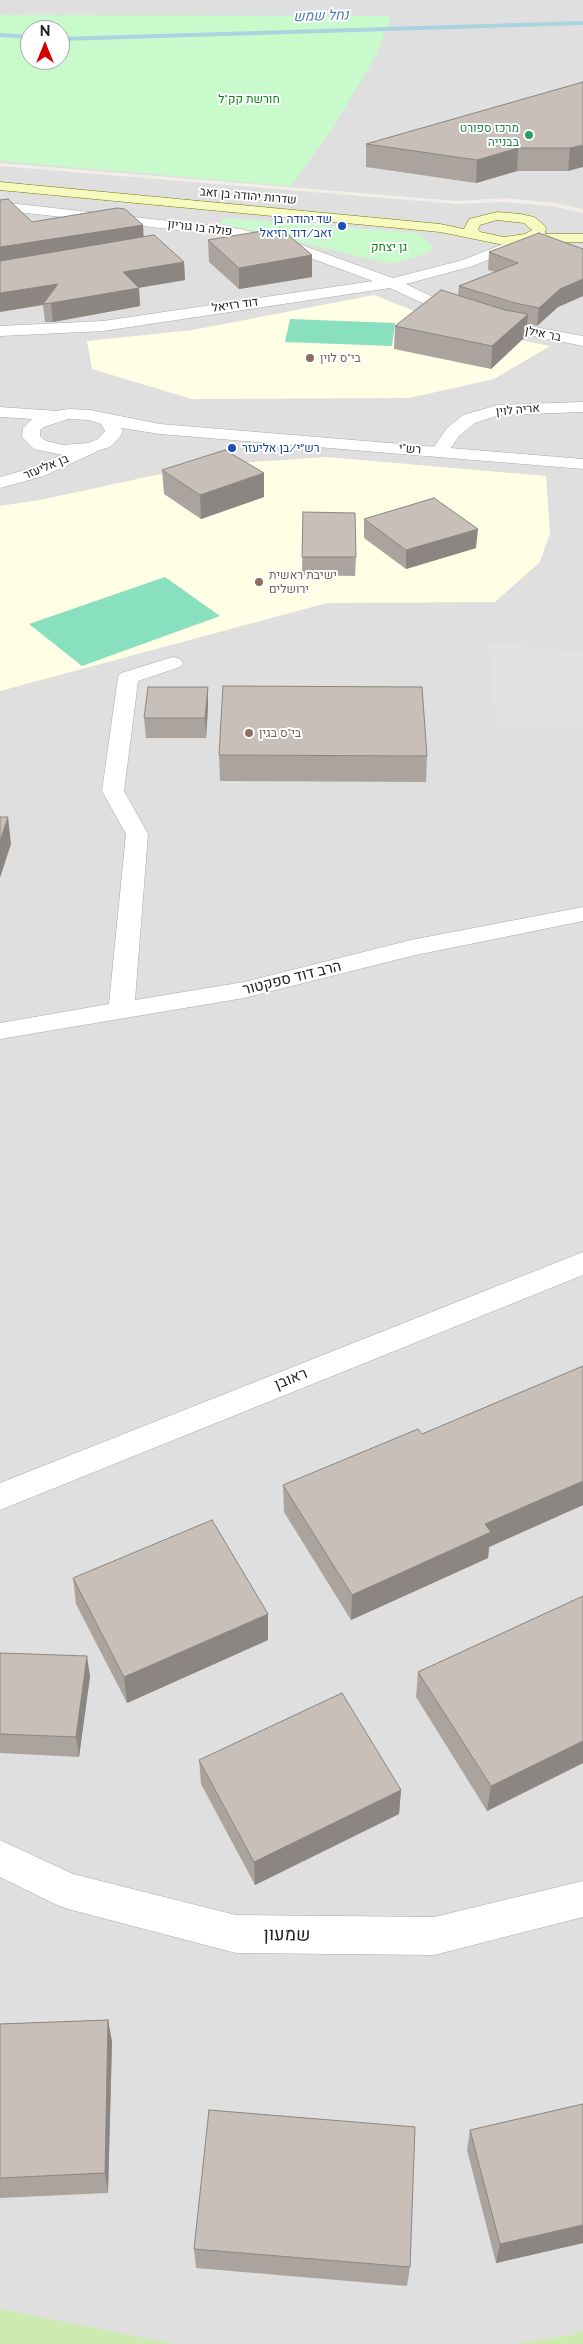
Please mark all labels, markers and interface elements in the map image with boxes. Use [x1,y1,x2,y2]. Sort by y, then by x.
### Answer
water label: נחל שמש [293,7,349,25]
north arrow [20,20,70,70]
text: N [40,23,50,39]
park label: חורשת קק"ל [218,92,280,106]
place label: מרכז ספורט בבנייה [460,121,519,149]
marker: מרכז ספורט בבנייה [523,129,535,141]
street label: שדרות יהודה בן זאב [199,185,297,207]
place label: שד.יהודה בן זאב/דוד רזיאל [260,212,332,240]
street label: פולה בו גוריון [167,217,233,239]
marker: שד.יהודה בן זאב/דוד רזיאל [336,220,348,232]
park label: גן יצחק [371,240,407,254]
street label: דוד רזיאל [211,295,259,315]
street label: בר אילן [524,323,562,345]
place label: בי"ס לוין [320,351,361,365]
marker: בי"ס לוין [304,352,316,364]
street label: אריה לוין [495,401,541,419]
place label: רש״י/בן אליעזר [242,441,320,455]
street label: רש"י [398,441,422,457]
marker: רש״י/בן אליעזר [226,442,238,454]
street label: בן אליעזר [21,451,71,483]
place label: ישיבת ראשית ירושלים [269,568,337,596]
marker: ישיבת ראשית ירושלים [253,576,265,588]
place label: בי"ס בגין [259,726,301,740]
marker: בי"ס בגין [243,727,255,739]
street label: הרב דוד ספקטור [241,957,343,999]
street label: ראובן [272,1364,310,1394]
street label: שמעון [264,1924,310,1946]

